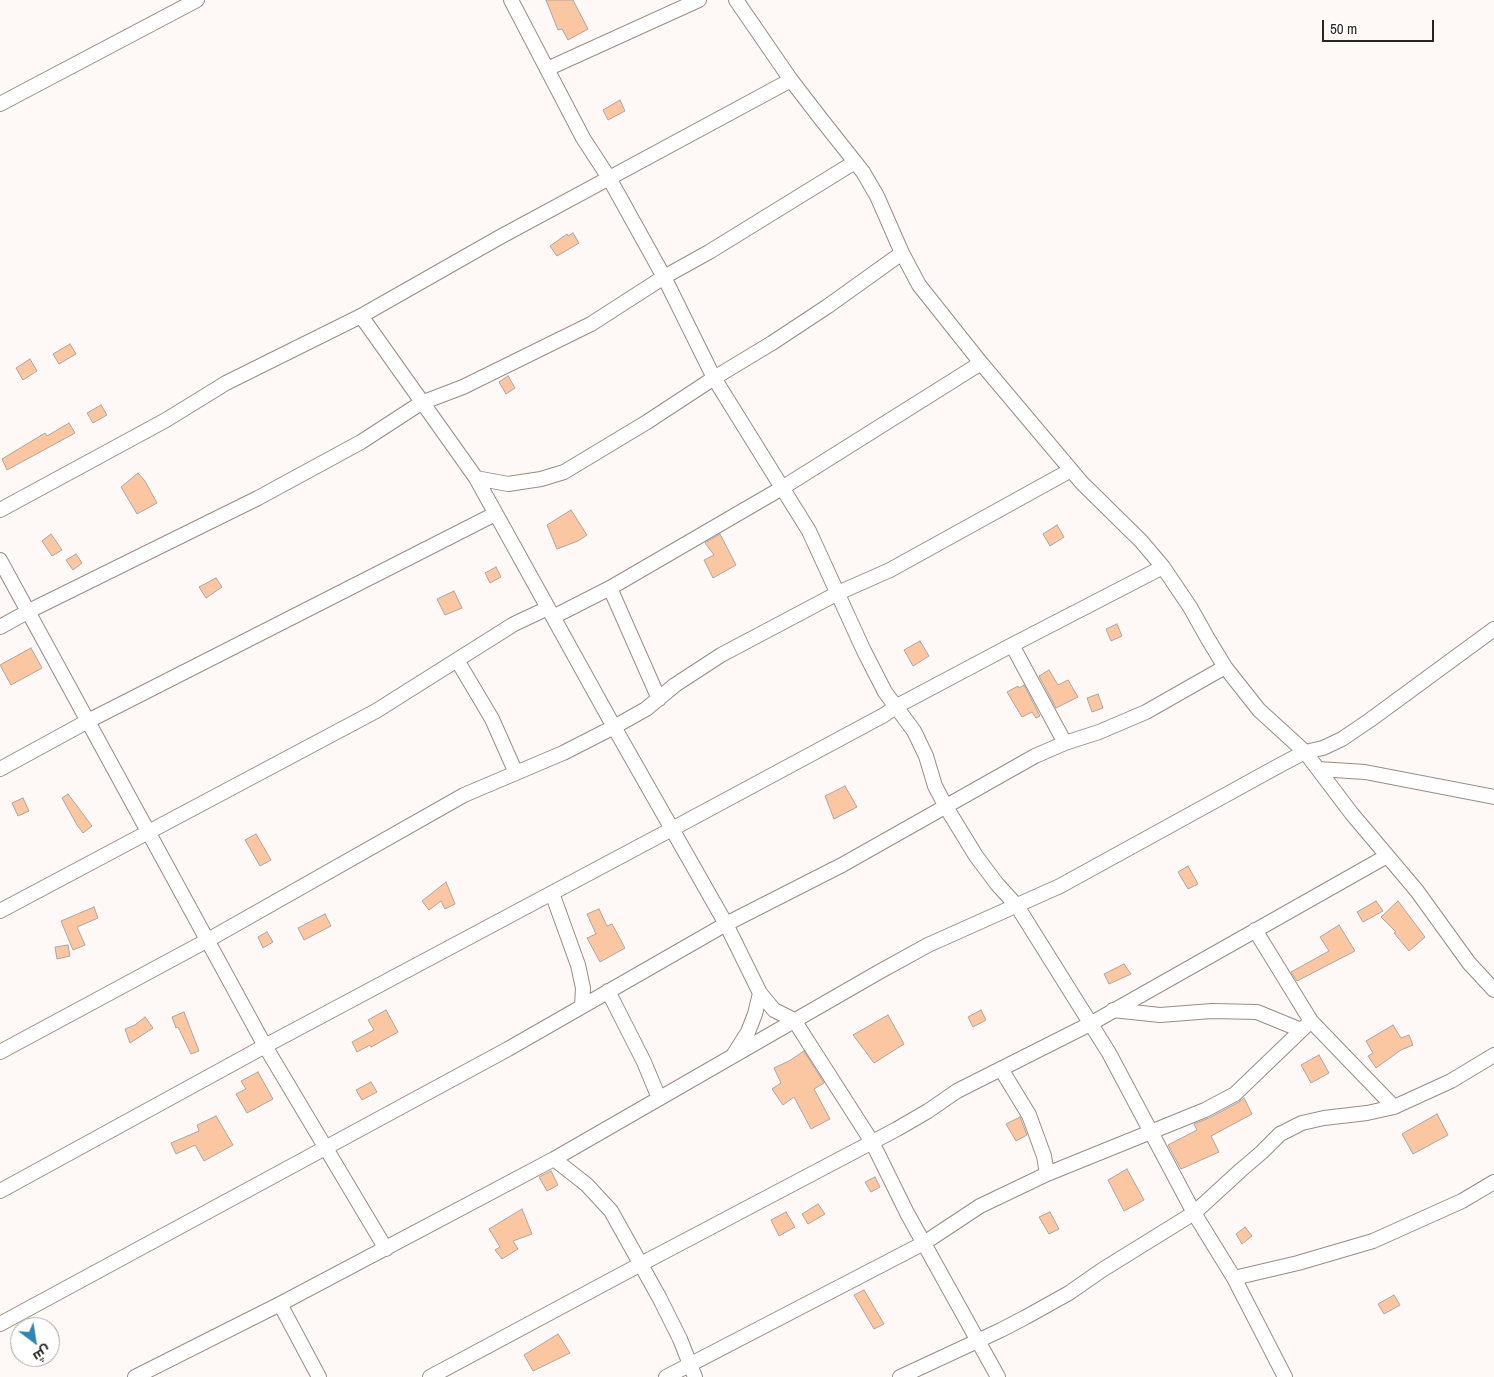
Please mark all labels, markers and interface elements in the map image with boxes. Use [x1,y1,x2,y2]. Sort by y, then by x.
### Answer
scale bar [1324,10,1436,42]
text: 50 m [1330,18,1357,39]
north arrow [10,1317,60,1367]
text: ش [30,1342,55,1366]

